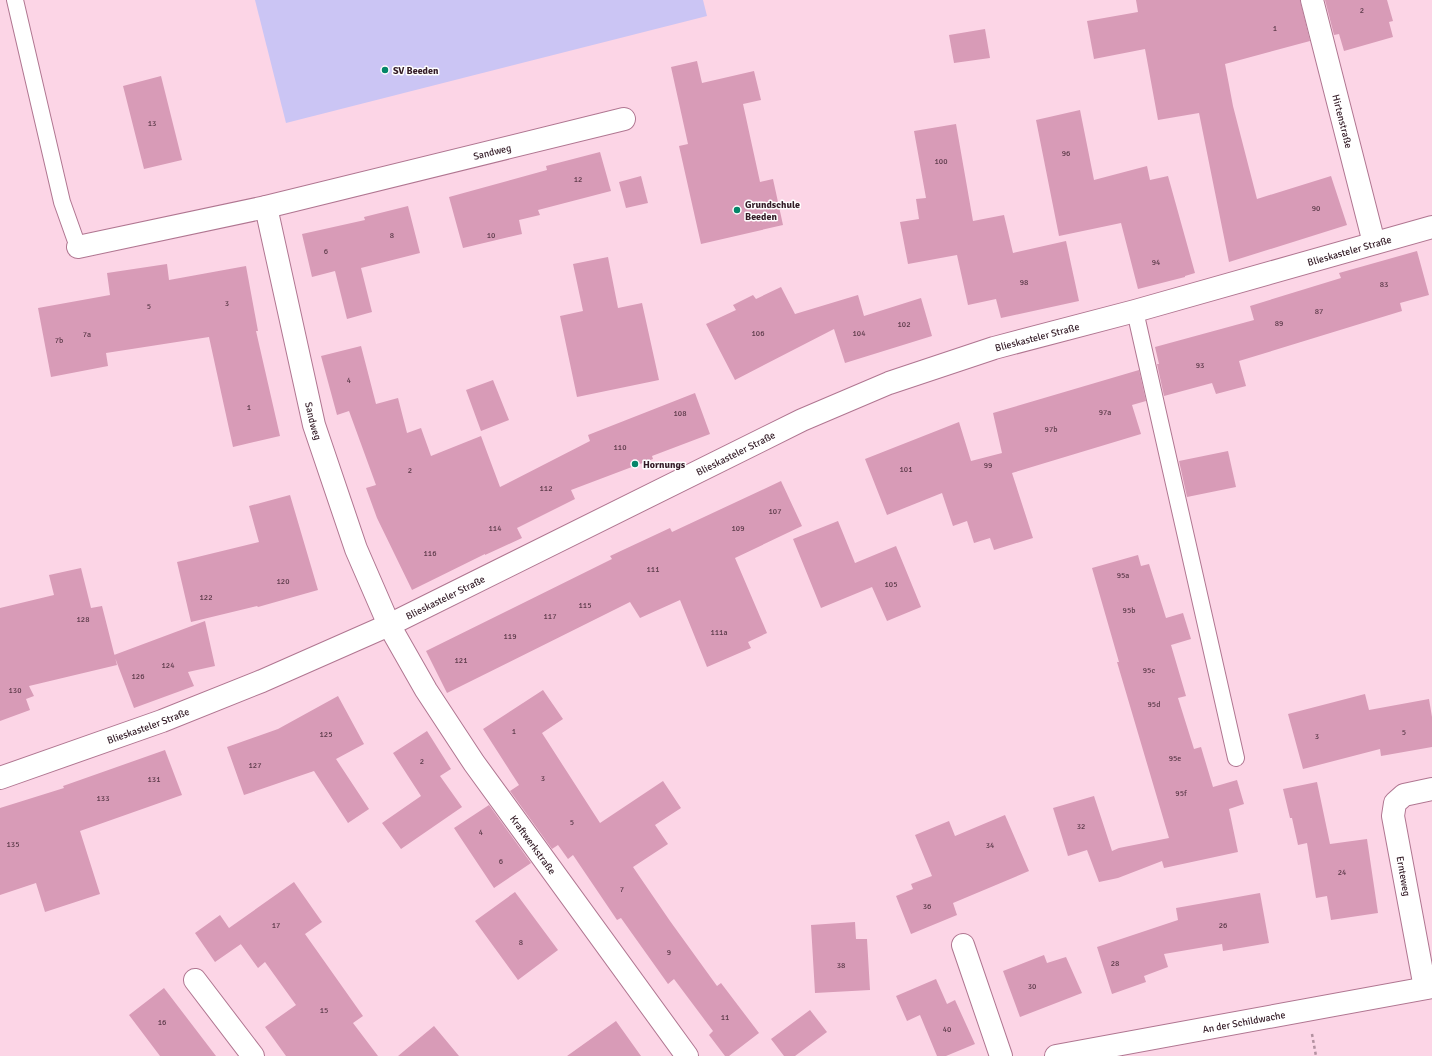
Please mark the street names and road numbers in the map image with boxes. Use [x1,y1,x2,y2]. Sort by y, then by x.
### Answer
street label: Hirtenstraße [1329,93,1355,150]
street label: Sandweg [472,142,513,163]
street label: Blieskasteler Straße [1306,234,1393,269]
street label: Blieskasteler Straße [994,321,1081,355]
street label: Sandweg [302,401,324,442]
street label: Blieskasteler Straße [694,429,777,479]
street label: Blieskasteler Straße [404,573,487,623]
street label: Blieskasteler Straße [105,706,191,747]
street label: Kraftwerkstraße [507,813,558,877]
street label: Ernteweg [1394,855,1412,897]
street label: An der Schildwache [1202,1009,1286,1036]

